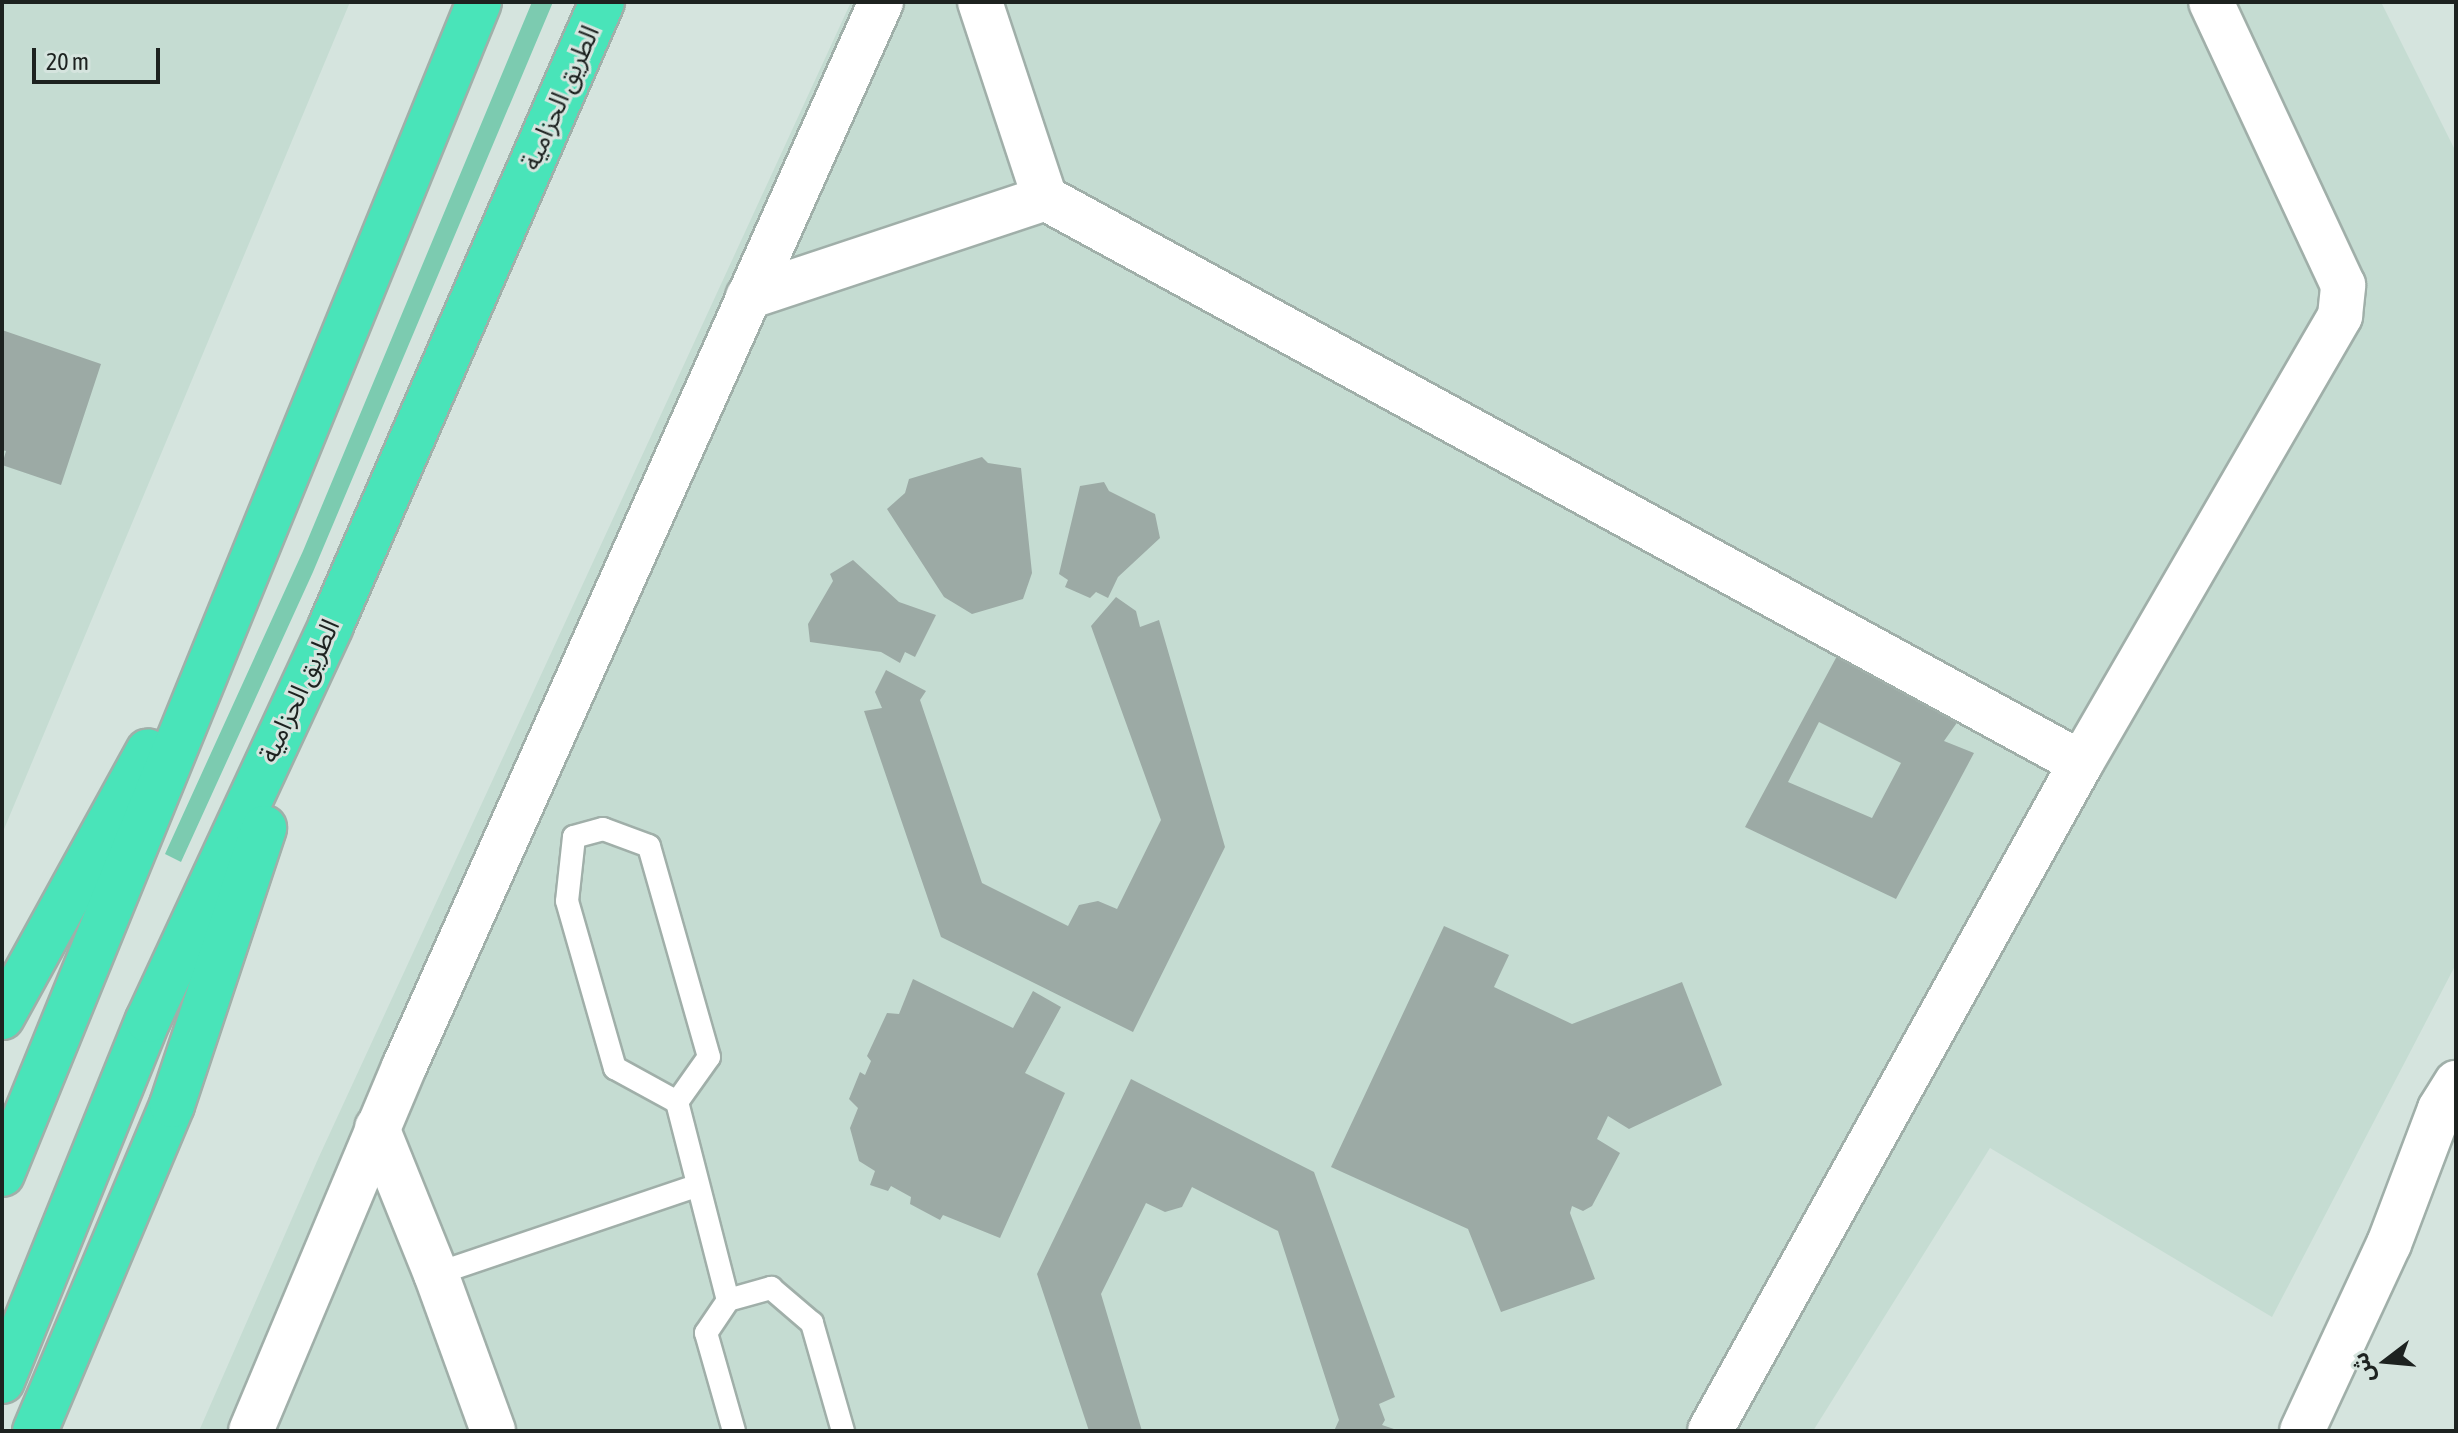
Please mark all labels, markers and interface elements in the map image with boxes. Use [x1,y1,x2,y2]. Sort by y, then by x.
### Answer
street label: الطريق الحزامية [515,21,607,175]
scale bar [36,32,164,82]
text: 20 m [46,48,89,75]
street label: الطريق الحزامية [253,614,347,768]
north arrow [2346,1321,2426,1401]
text: ش [2346,1350,2380,1386]

